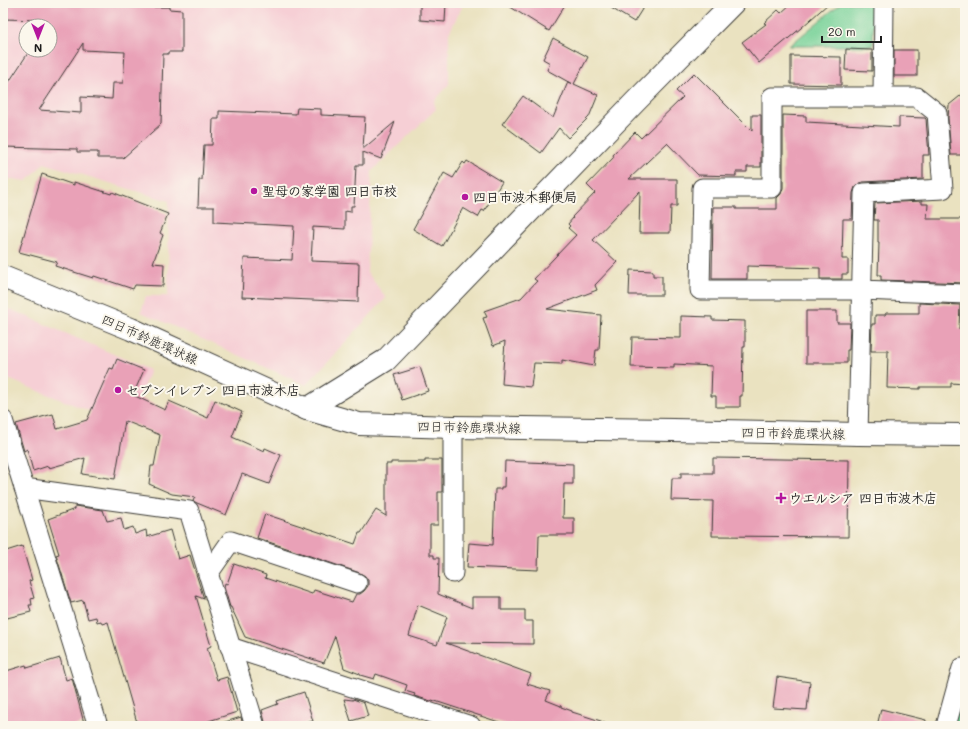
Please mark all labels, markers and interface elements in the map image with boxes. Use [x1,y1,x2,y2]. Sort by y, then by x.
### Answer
north arrow [18,18,58,58]
scale bar [822,18,881,44]
text: 20 m [828,23,856,39]
text: N [34,41,42,56]
place label: 聖母の家学園 四日市校 [262,182,397,199]
marker: 聖母の家学園 四日市校 [249,186,259,196]
place label: 四日市波木郵便局 [473,188,577,205]
marker: 四日市波木郵便局 [460,192,470,202]
street label: 四日市鈴鹿環状線 [99,310,202,368]
place label: セブンイレブン 四日市波木店 [126,381,300,398]
marker: セブンイレブン 四日市波木店 [113,385,123,395]
street label: 四日市鈴鹿環状線 [417,417,522,436]
street label: 四日市鈴鹿環状線 [741,423,846,442]
place label: ウエルシア 四日市波木店 [789,489,937,506]
marker: ウエルシア 四日市波木店 [776,493,786,503]

